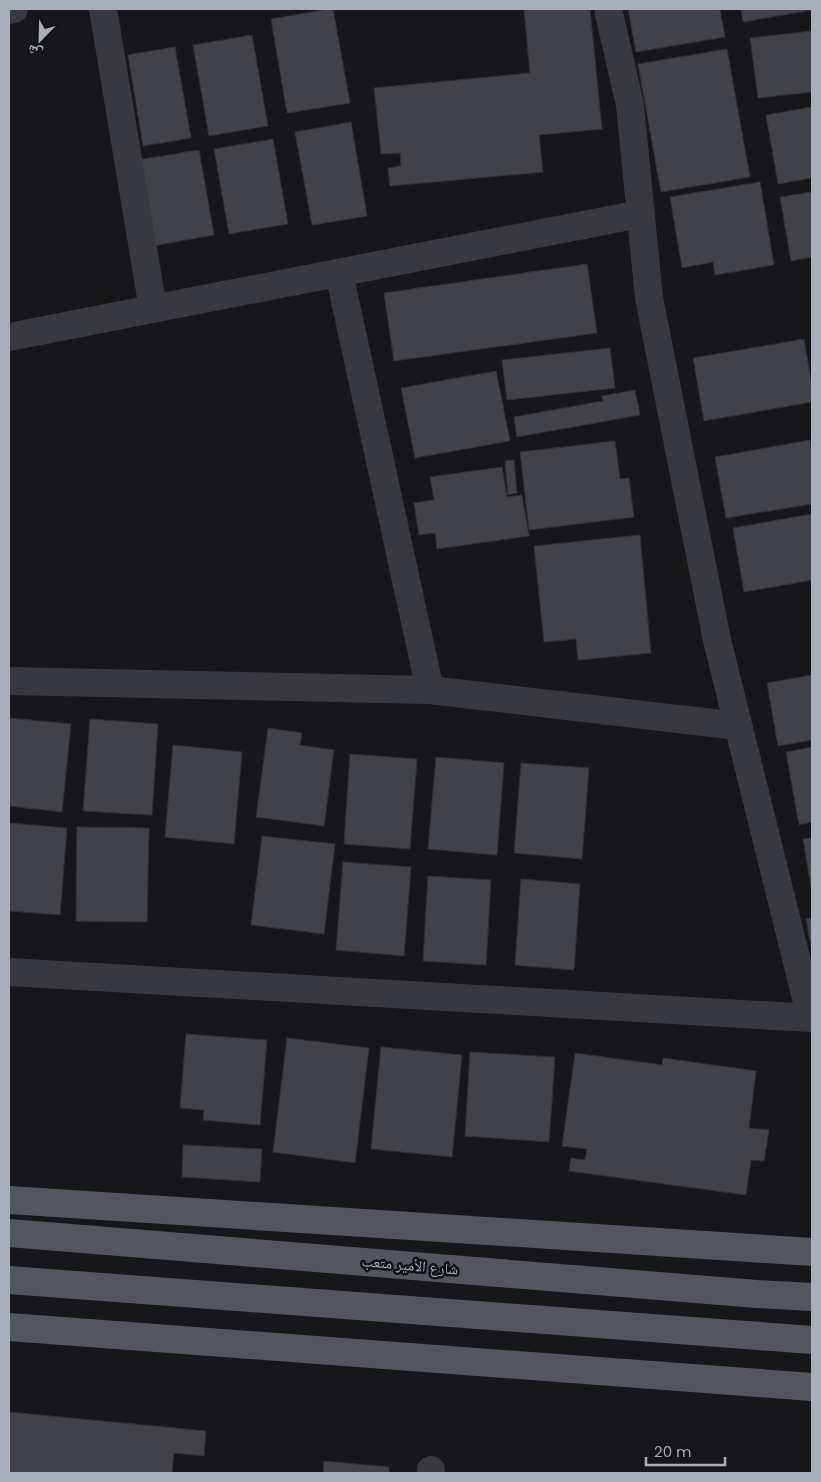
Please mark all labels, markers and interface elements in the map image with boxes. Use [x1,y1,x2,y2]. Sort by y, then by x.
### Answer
north arrow [15,15,65,65]
text: ش [24,40,46,64]
street label: شارع الأمير متعب [361,1250,459,1280]
scale bar [646,1434,725,1466]
text: 20 m [654,1441,692,1462]

